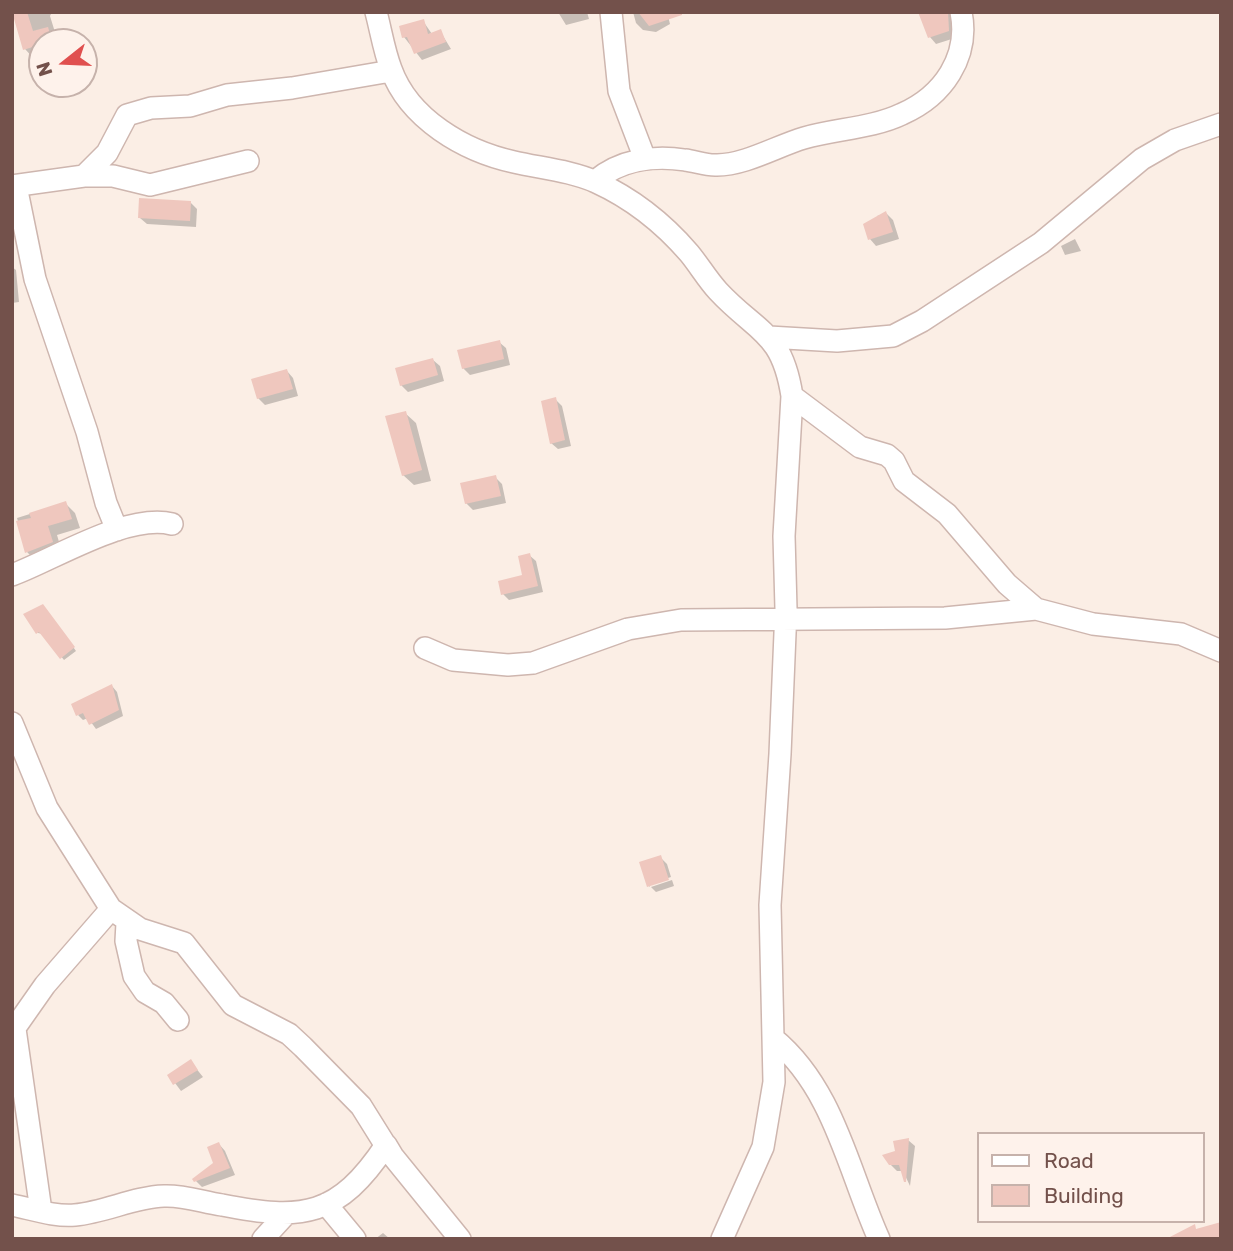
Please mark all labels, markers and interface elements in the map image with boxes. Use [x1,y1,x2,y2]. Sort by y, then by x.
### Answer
north arrow [28,28,98,98]
text: N [31,59,58,79]
legend [978,1132,1205,1223]
text: Road [1044,1148,1094,1173]
text: Building [1044,1183,1124,1208]

